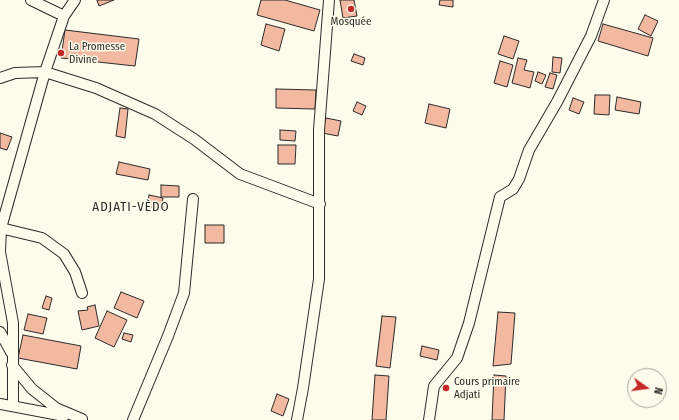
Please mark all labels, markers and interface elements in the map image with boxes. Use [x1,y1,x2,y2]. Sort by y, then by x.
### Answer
marker: Mosquée [346,4,356,14]
place label: Mosquée [331,15,371,29]
place label: La Promesse Divine [69,40,125,66]
marker: La Promesse Divine [56,48,66,58]
district label: ADJATI-VÈDO [92,199,170,215]
north arrow [627,368,667,408]
place label: Cours primaire Adjati [454,375,520,401]
marker: Cours primaire Adjati [441,383,451,393]
text: N [651,386,665,396]

